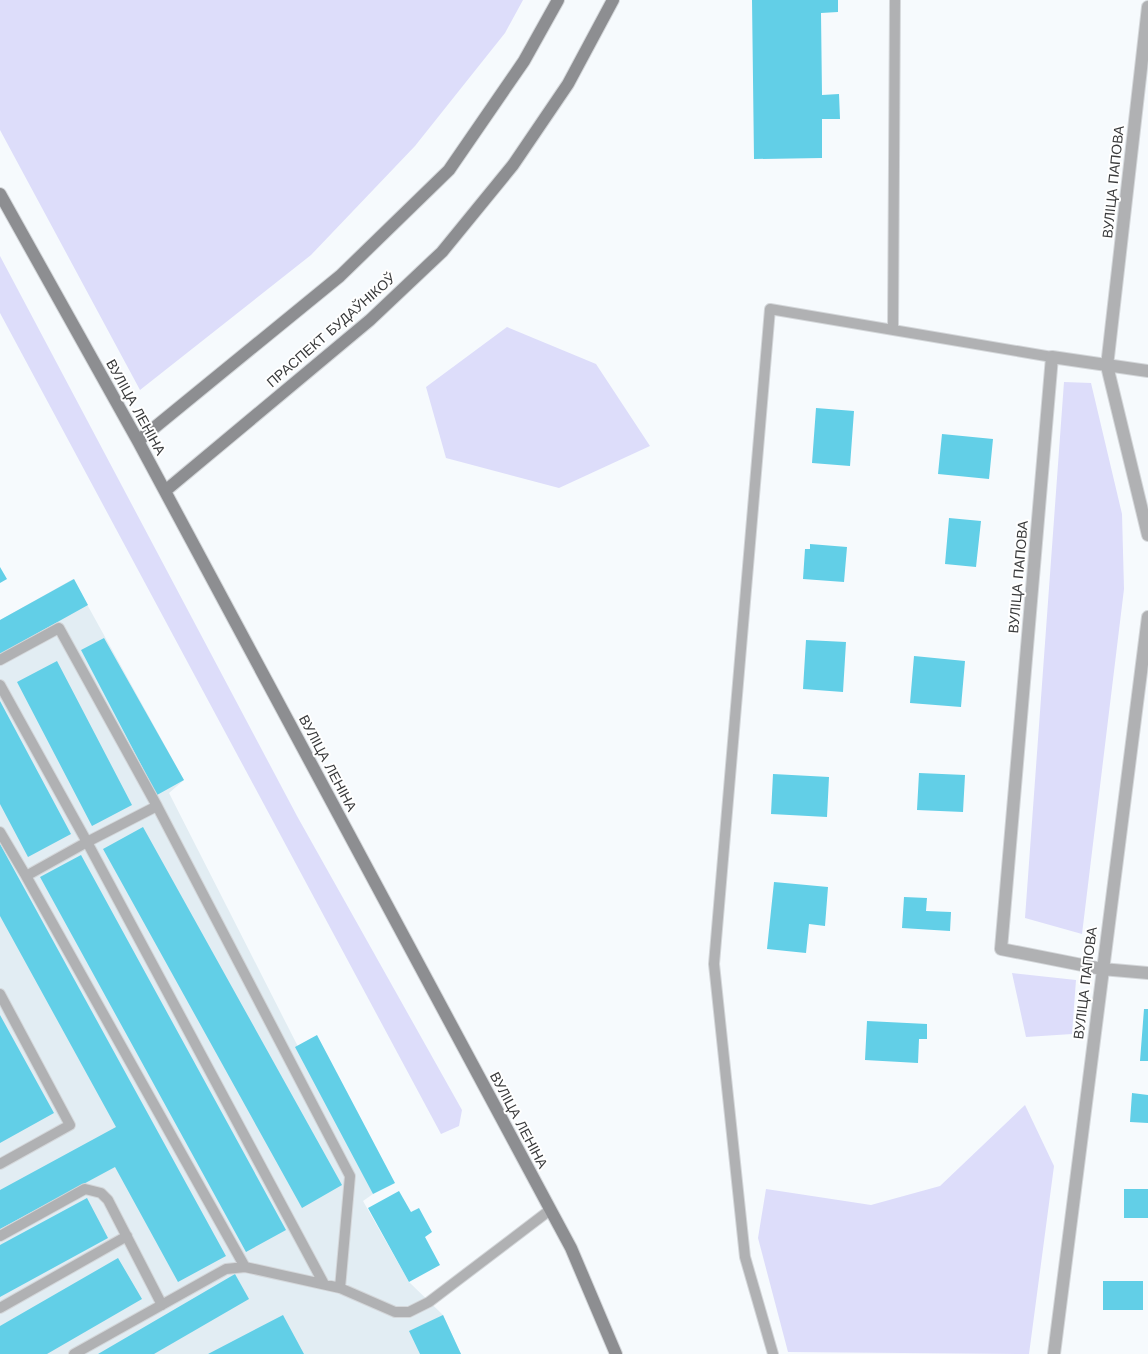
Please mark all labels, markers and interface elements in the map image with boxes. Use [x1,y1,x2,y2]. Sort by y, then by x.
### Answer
street label: ВУЛІЦА ПАПОВА [1099,124,1127,239]
street label: ПРАСПЕКТ БУДАЎНІКОЎ [263,269,399,390]
street label: ВУЛІЦА ЛЕНІНА [103,356,169,458]
street label: ВУЛІЦА ПАПОВА [1005,519,1031,634]
street label: ВУЛІЦА ЛЕНІНА [296,712,360,814]
street label: ВУЛІЦА ПАПОВА [1070,925,1100,1040]
street label: ВУЛІЦА ЛЕНІНА [487,1069,551,1171]

